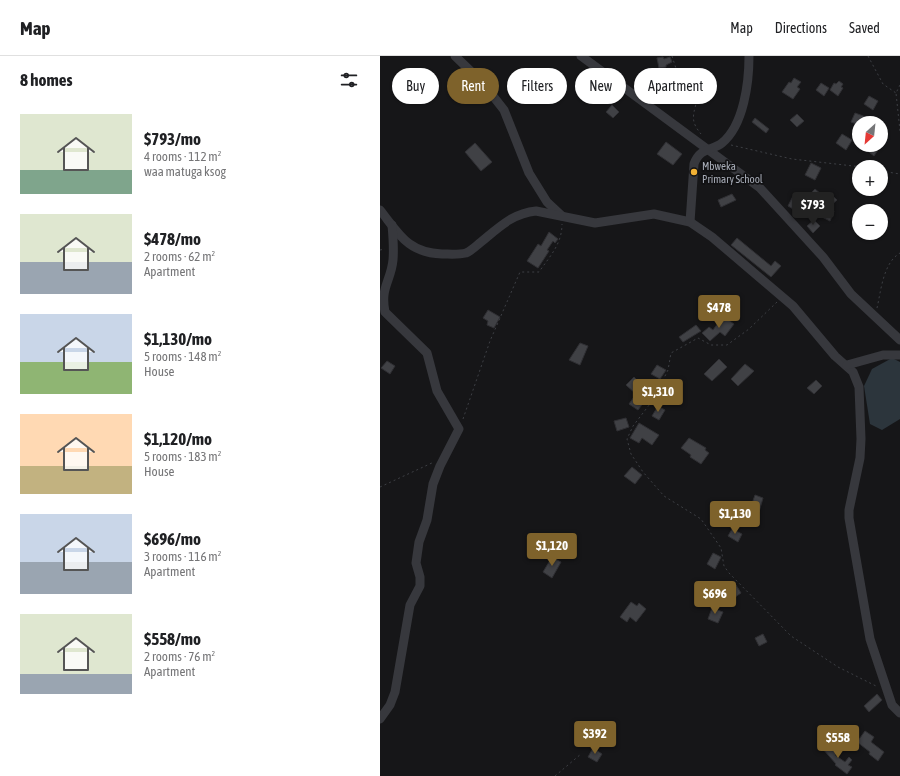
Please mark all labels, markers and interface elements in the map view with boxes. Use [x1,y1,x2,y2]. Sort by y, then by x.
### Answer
text: Map [20,17,51,39]
text: Map [730,20,753,36]
text: Directions [775,20,827,36]
text: Saved [849,20,880,36]
chip: Buy [392,68,439,104]
chip: Rent [447,68,499,104]
chip: Filters [507,68,567,104]
chip: New [575,68,626,104]
chip: Apartment [634,68,717,104]
icon: filters [338,69,360,91]
text: 8 homes [20,70,73,90]
north arrow [852,116,888,152]
map controls [852,116,888,240]
text: $793/mo [144,129,201,149]
icon: home [52,130,100,178]
text: 4 rooms · 112 m² [144,149,221,164]
place label: Mbweka Primary School [702,160,763,185]
button: + [852,160,888,196]
text: waa matuga ksog [144,164,226,179]
marker: Mbweka Primary School [689,167,699,177]
pin: $793 [789,192,837,226]
text: $793 [801,197,825,212]
button: − [852,204,888,240]
text: $478/mo [144,229,201,249]
icon: home [52,230,100,278]
text: 2 rooms · 62 m² [144,249,215,264]
text: Apartment [144,264,195,279]
pin: $478 [695,295,743,329]
text: $478 [707,300,731,315]
text: $1,130/mo [144,329,212,349]
icon: home [52,330,100,378]
text: 5 rooms · 148 m² [144,349,221,364]
text: House [144,364,174,379]
pin: $1,310 [625,379,691,413]
text: $1,310 [642,384,674,399]
text: $1,120/mo [144,429,212,449]
icon: home [52,430,100,478]
text: 5 rooms · 183 m² [144,449,221,464]
text: House [144,464,174,479]
pin: $1,130 [702,501,768,535]
text: $1,130 [719,506,751,521]
text: $696/mo [144,529,201,549]
icon: home [52,530,100,578]
pin: $1,120 [519,533,585,567]
text: $1,120 [536,538,568,553]
text: 3 rooms · 116 m² [144,549,221,564]
text: Apartment [144,564,195,579]
pin: $696 [691,581,739,615]
text: $696 [703,586,727,601]
text: $558/mo [144,629,201,649]
icon: home [52,630,100,678]
text: 2 rooms · 76 m² [144,649,215,664]
text: Apartment [144,664,195,679]
pin: $392 [571,721,619,755]
pin: $558 [814,725,862,759]
text: $392 [583,726,607,741]
text: $558 [826,730,850,745]

